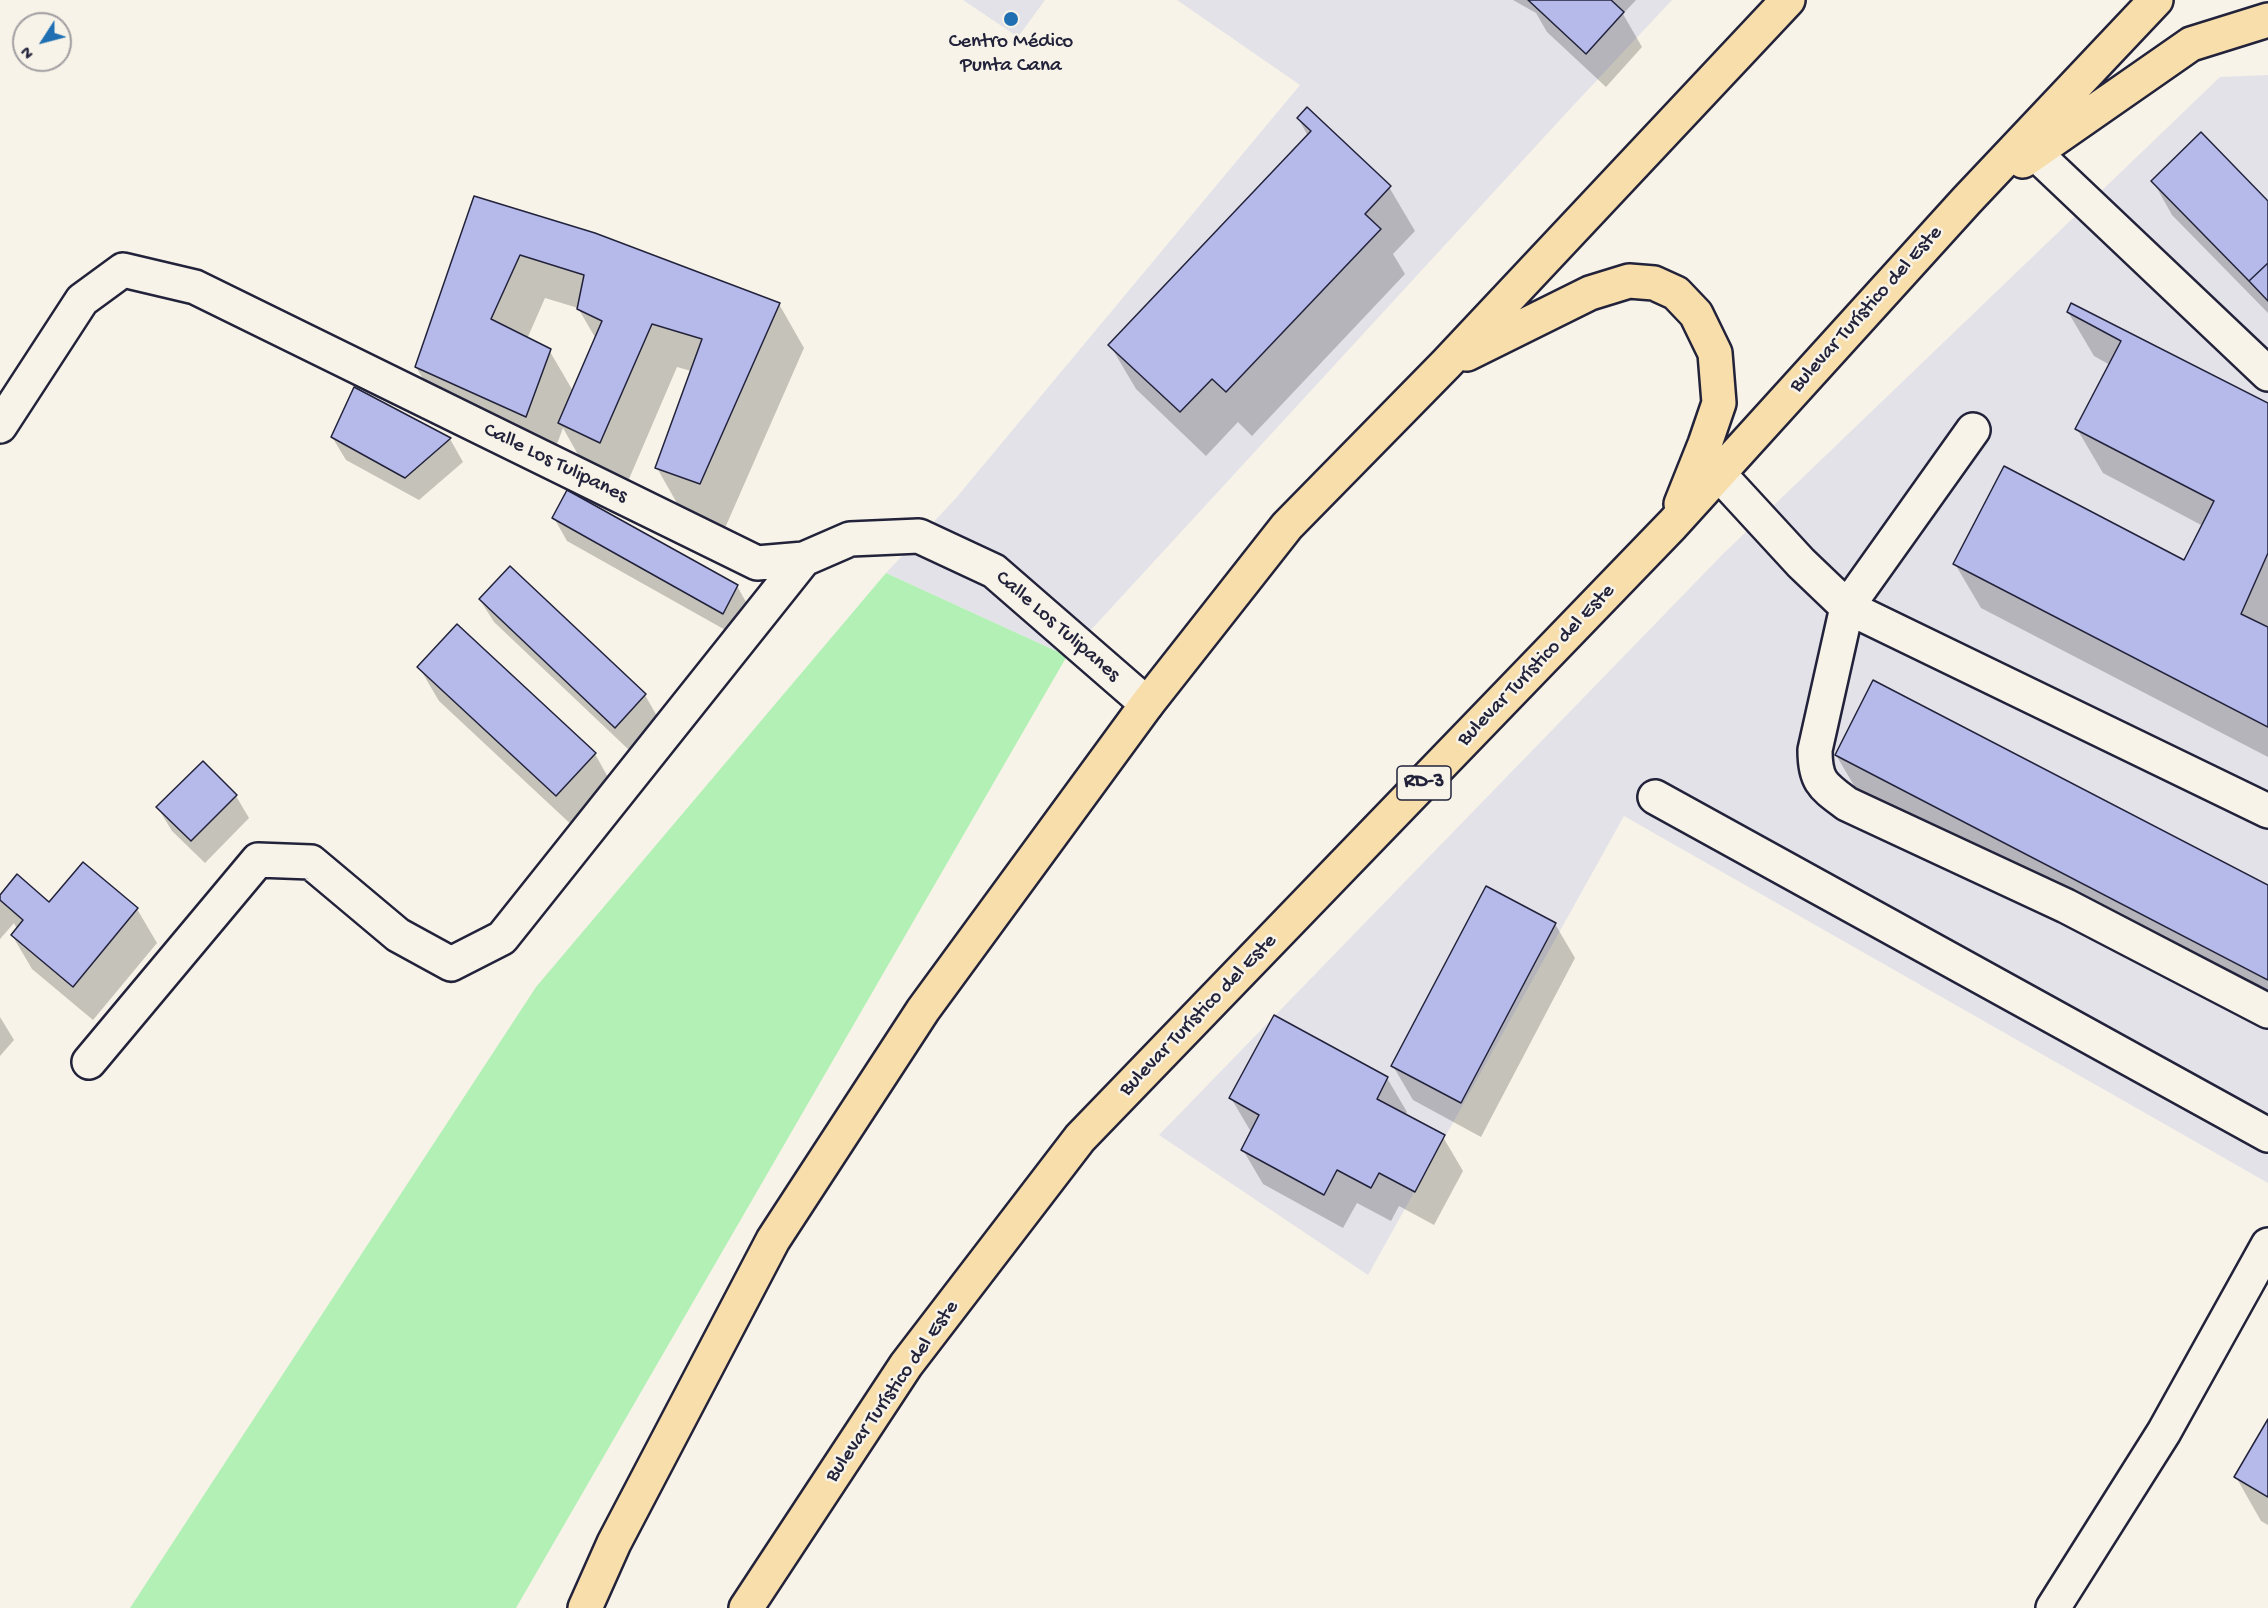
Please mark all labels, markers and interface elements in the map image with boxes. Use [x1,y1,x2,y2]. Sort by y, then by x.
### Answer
marker: Centro Médico Punta Cana [1002,10,1020,28]
north arrow [12,12,72,72]
place label: Centro Médico Punta Cana [949,30,1073,80]
text: N [18,42,39,62]
street label: Bulevar Turístico del Este [1785,221,1949,399]
street label: Calle Los Tulipanes [479,418,631,510]
street label: Calle Los Tulipanes [989,566,1125,688]
street label: Bulevar Turístico del Este [1453,580,1621,752]
road number: RD-3 [1397,766,1451,800]
street label: Bulevar Turístico del Este [1115,930,1283,1102]
street label: Bulevar Turístico del Este [821,1296,965,1488]

